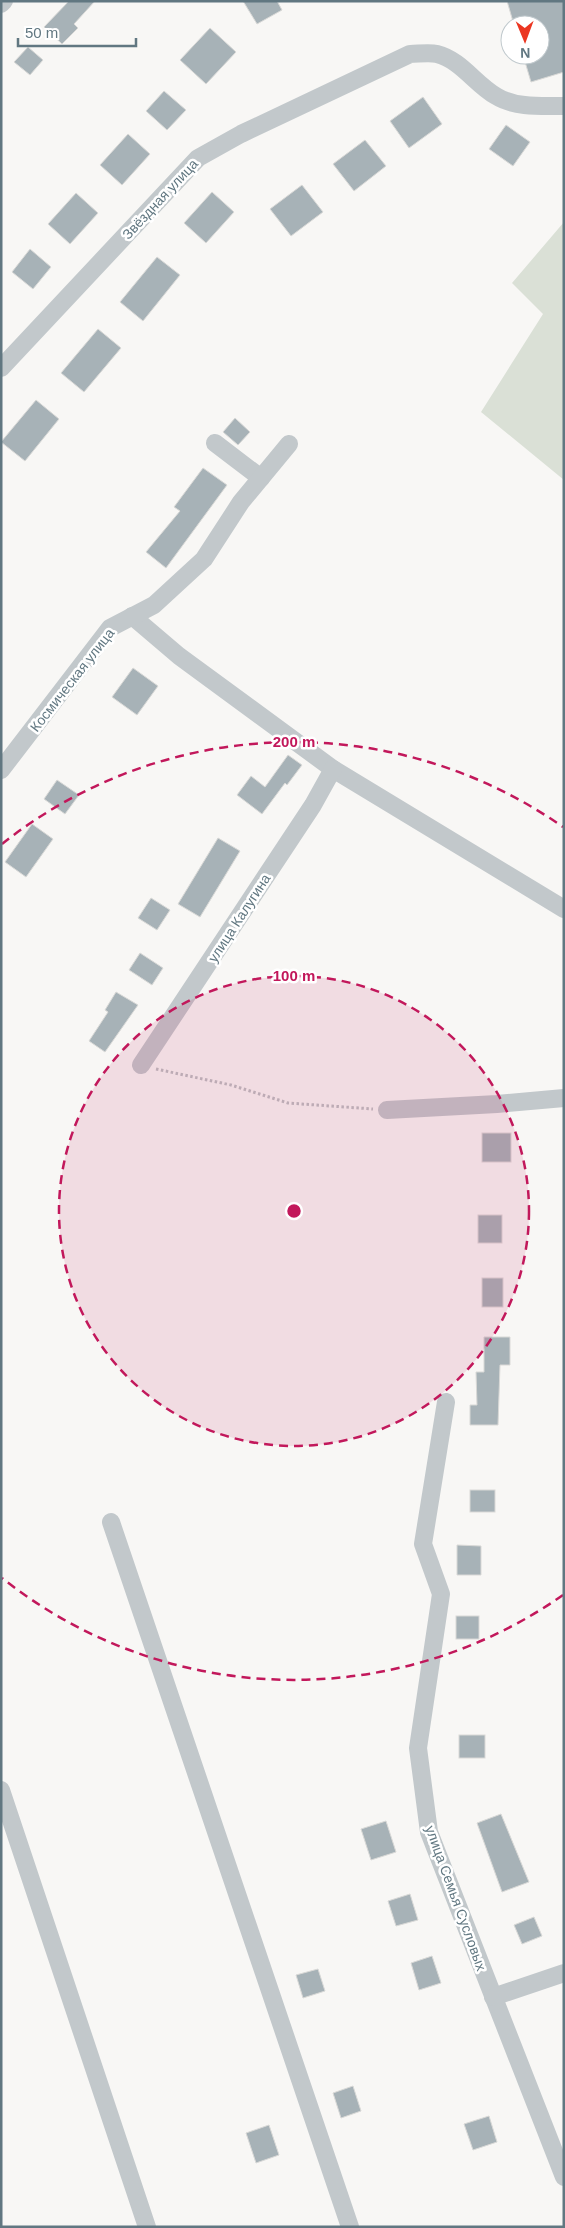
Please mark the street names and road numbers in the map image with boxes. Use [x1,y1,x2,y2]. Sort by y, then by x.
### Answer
street label: Звёздная улица [119,156,201,242]
street label: Космическая улица [27,625,117,735]
street label: улица Калугина [205,871,274,965]
street label: улица Семья Сусловых [422,1823,490,1973]

